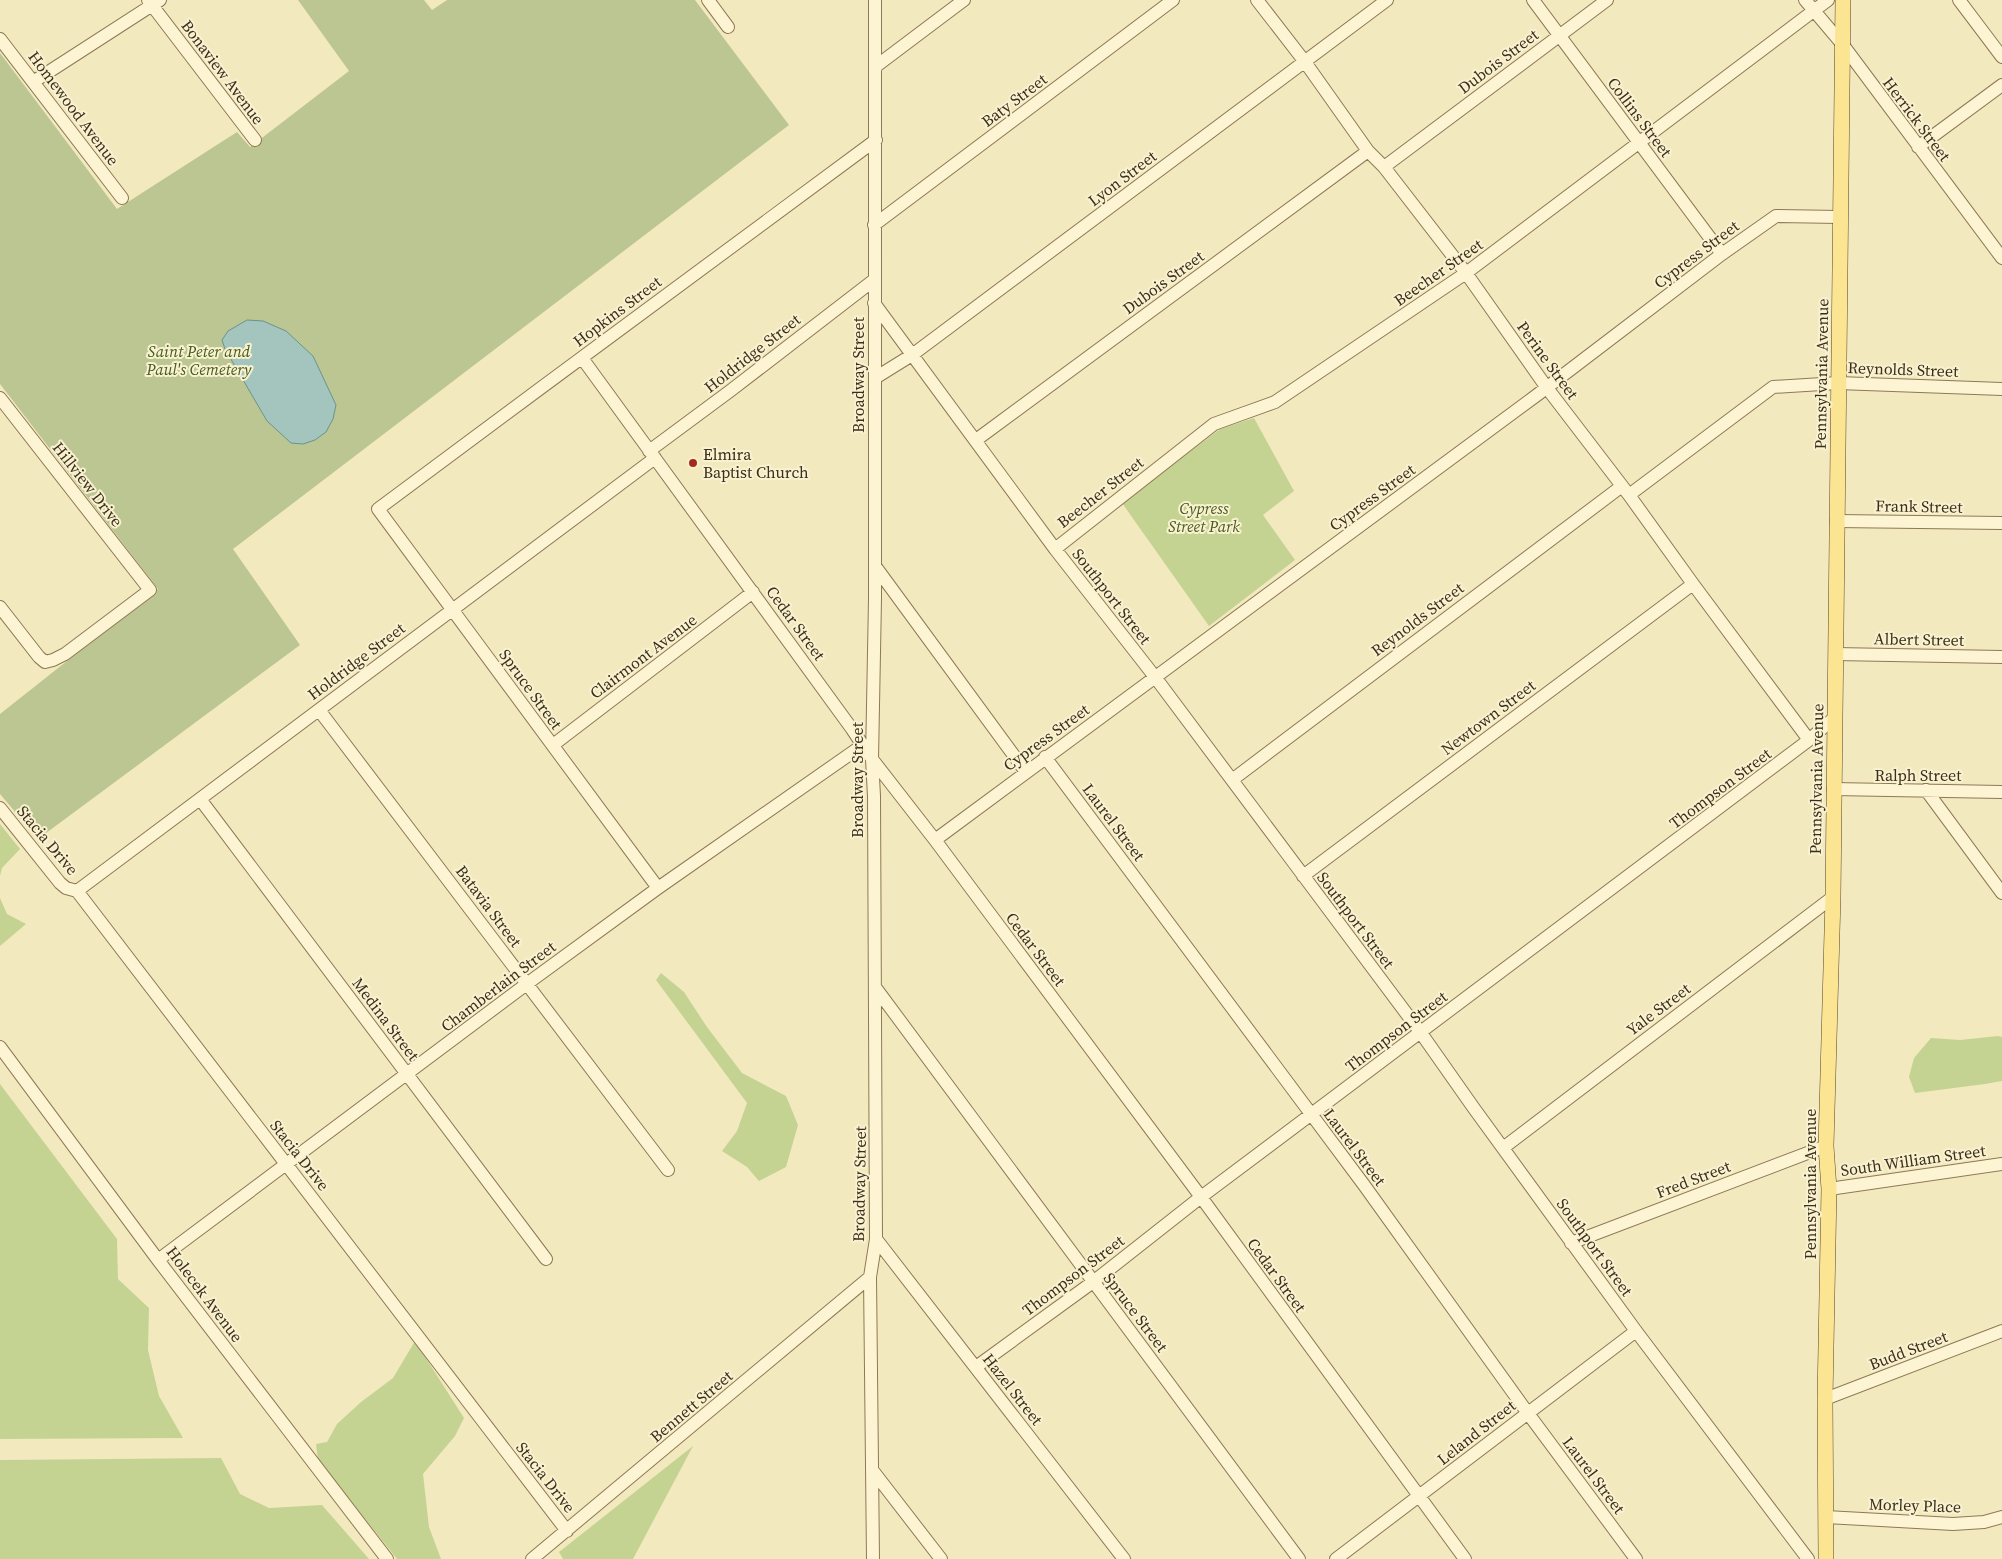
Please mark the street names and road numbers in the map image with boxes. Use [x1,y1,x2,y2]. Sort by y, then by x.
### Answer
street label: Bonaview Avenue [176,15,270,129]
street label: Dubois Street [1453,23,1543,99]
street label: Homewood Avenue [24,46,124,170]
street label: Baty Street [977,68,1052,132]
street label: Herrick Street [1878,72,1956,166]
street label: Collins Street [1603,73,1678,162]
street label: Lyon Street [1083,145,1161,211]
street label: Cypress Street [1649,214,1744,293]
street label: Beecher Street [1389,233,1487,311]
street label: Dubois Street [1118,245,1209,319]
street label: Hopkins Street [568,270,666,351]
street label: Pennsylvania Avenue [1809,298,1833,450]
street label: Holdridge Street [699,308,805,398]
street label: Broadway Street [847,316,869,433]
street label: Perine Street [1512,316,1584,404]
street label: Reynolds Street [1847,356,1959,382]
street label: Hillview Drive [48,437,128,531]
street label: Beecher Street [1052,451,1148,533]
street label: Cypress Street [1325,458,1420,536]
street label: Frank Street [1875,494,1964,518]
street label: Southport Street [1068,543,1157,649]
street label: Reynolds Street [1366,576,1468,661]
street label: Cedar Street [762,581,831,665]
street label: Clairmont Avenue [585,609,701,703]
street label: Holdridge Street [303,617,410,705]
street label: Albert Street [1874,627,1965,651]
street label: Spruce Street [494,644,568,734]
street label: Newtown Street [1436,674,1540,760]
street label: Cypress Street [999,698,1094,776]
street label: Pennsylvania Avenue [1804,703,1828,855]
street label: Broadway Street [846,721,868,838]
street label: Thompson Street [1665,742,1776,834]
street label: Ralph Street [1875,764,1962,786]
street label: Laurel Street [1078,779,1151,866]
street label: Stacia Drive [12,801,84,879]
street label: Batavia Street [451,861,528,952]
street label: Southport Street [1312,867,1400,974]
street label: Cedar Street [1001,908,1071,991]
street label: Chamberlain Street [436,935,561,1036]
street label: Medina Street [347,973,425,1066]
street label: Yale Street [1621,977,1695,1040]
street label: Thompson Street [1341,985,1452,1077]
street label: Laurel Street [1319,1104,1392,1191]
street label: Pennsylvania Avenue [1799,1109,1821,1259]
street label: Stacia Drive [265,1115,335,1195]
street label: Broadway Street [847,1125,871,1242]
street label: South William Street [1839,1139,1988,1181]
street label: Fred Street [1653,1154,1734,1203]
street label: Southport Street [1552,1194,1639,1301]
street label: Thompson Street [1018,1229,1129,1321]
street label: Cedar Street [1243,1233,1312,1317]
street label: Holecek Avenue [162,1242,248,1346]
street label: Spruce Street [1099,1268,1174,1357]
street label: Budd Street [1866,1325,1951,1375]
street label: Hazel Street [978,1349,1049,1430]
street label: Bennett Street [645,1364,738,1447]
street label: Leland Street [1432,1394,1520,1470]
street label: Laurel Street [1558,1432,1631,1519]
street label: Stacia Drive [511,1437,581,1517]
street label: Morley Place [1868,1492,1962,1518]

